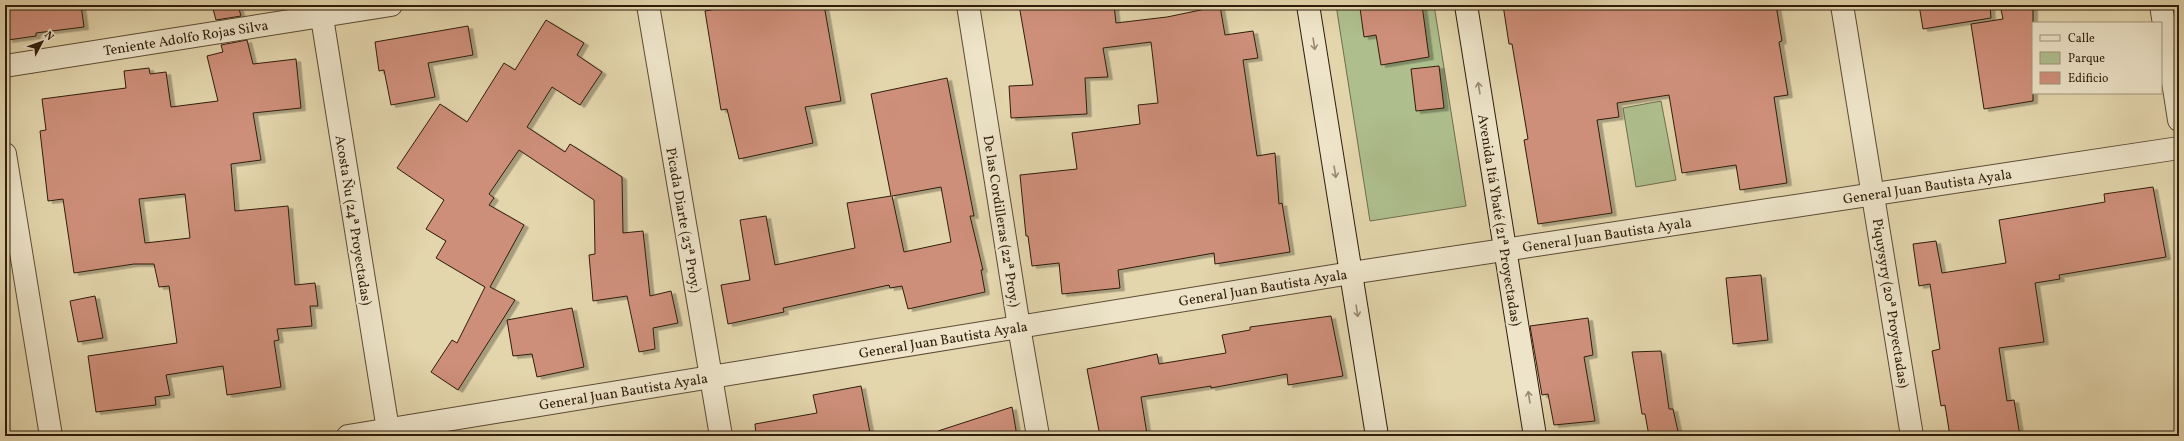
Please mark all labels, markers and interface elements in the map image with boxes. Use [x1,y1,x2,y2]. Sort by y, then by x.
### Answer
street label: Teniente Adolfo Rojas Silva [102,17,270,61]
north arrow [22,22,62,62]
legend [2032,22,2162,94]
text: N [40,28,57,44]
text: Calle [2068,31,2095,47]
one-way arrow [1311,37,1319,50]
text: Parque [2068,51,2105,67]
text: Edificio [2068,71,2108,87]
one-way arrow [1475,82,1483,95]
street label: Avenida Itá Ybaté (21ª Proyectadas) [1472,113,1525,327]
street label: Acosta Ñu (24ª Proyectadas) [330,134,375,307]
street label: De las Cordilleras (22ª Proy.) [978,134,1023,309]
street label: Picada Diarte (23ª Proy.) [660,146,705,294]
one-way arrow [1331,165,1339,178]
street label: General Juan Bautista Ayala [1842,165,2013,210]
street label: General Juan Bautista Ayala [1521,214,1693,258]
street label: Piquysyry (20ª Proyectadas) [1867,217,1912,389]
street label: General Juan Bautista Ayala [1177,266,1349,312]
one-way arrow [1353,304,1361,317]
street label: General Juan Bautista Ayala [858,318,1029,364]
street label: General Juan Bautista Ayala [538,370,709,416]
one-way arrow [1524,391,1532,404]

